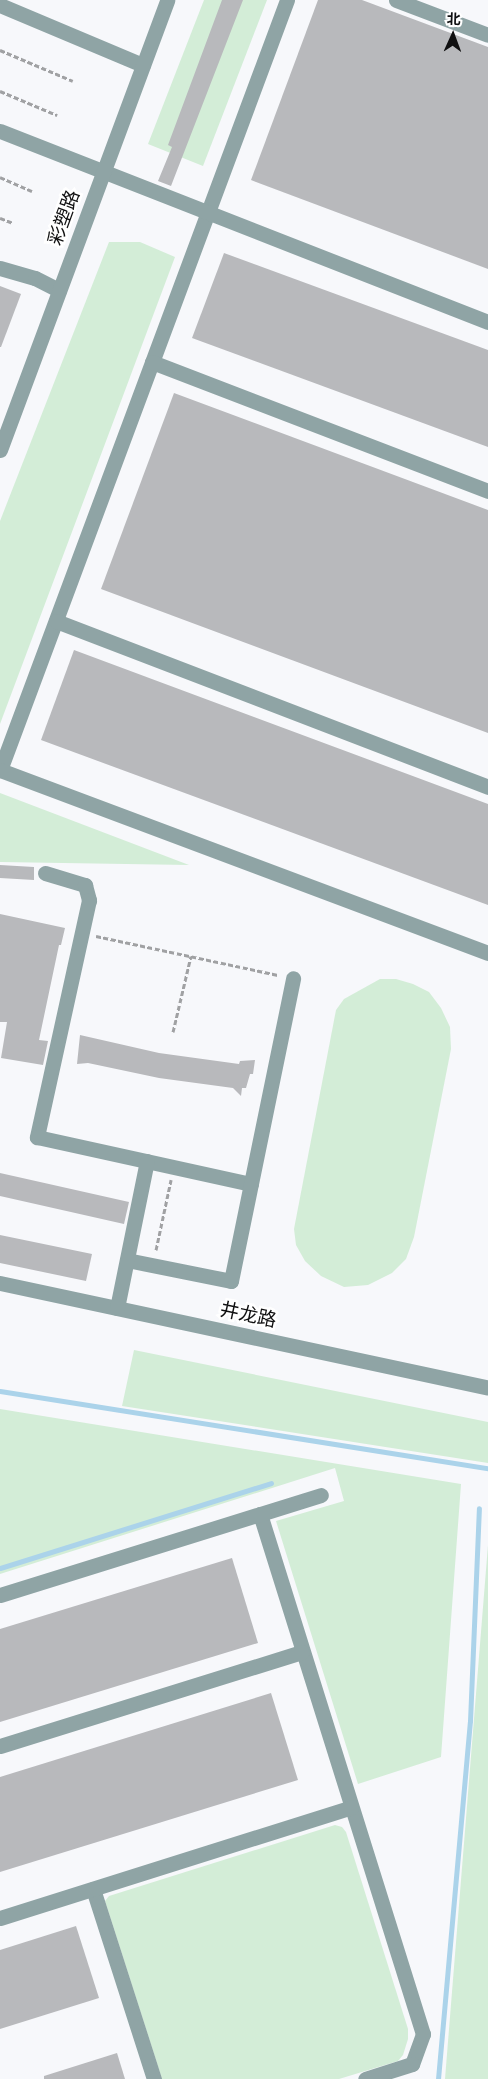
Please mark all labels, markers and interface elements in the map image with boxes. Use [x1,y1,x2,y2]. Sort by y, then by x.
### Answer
north arrow [428,10,478,60]
text: 北 [446,11,461,28]
street label: 彩塑路 [45,187,85,249]
street label: 井龙路 [218,1299,278,1333]

